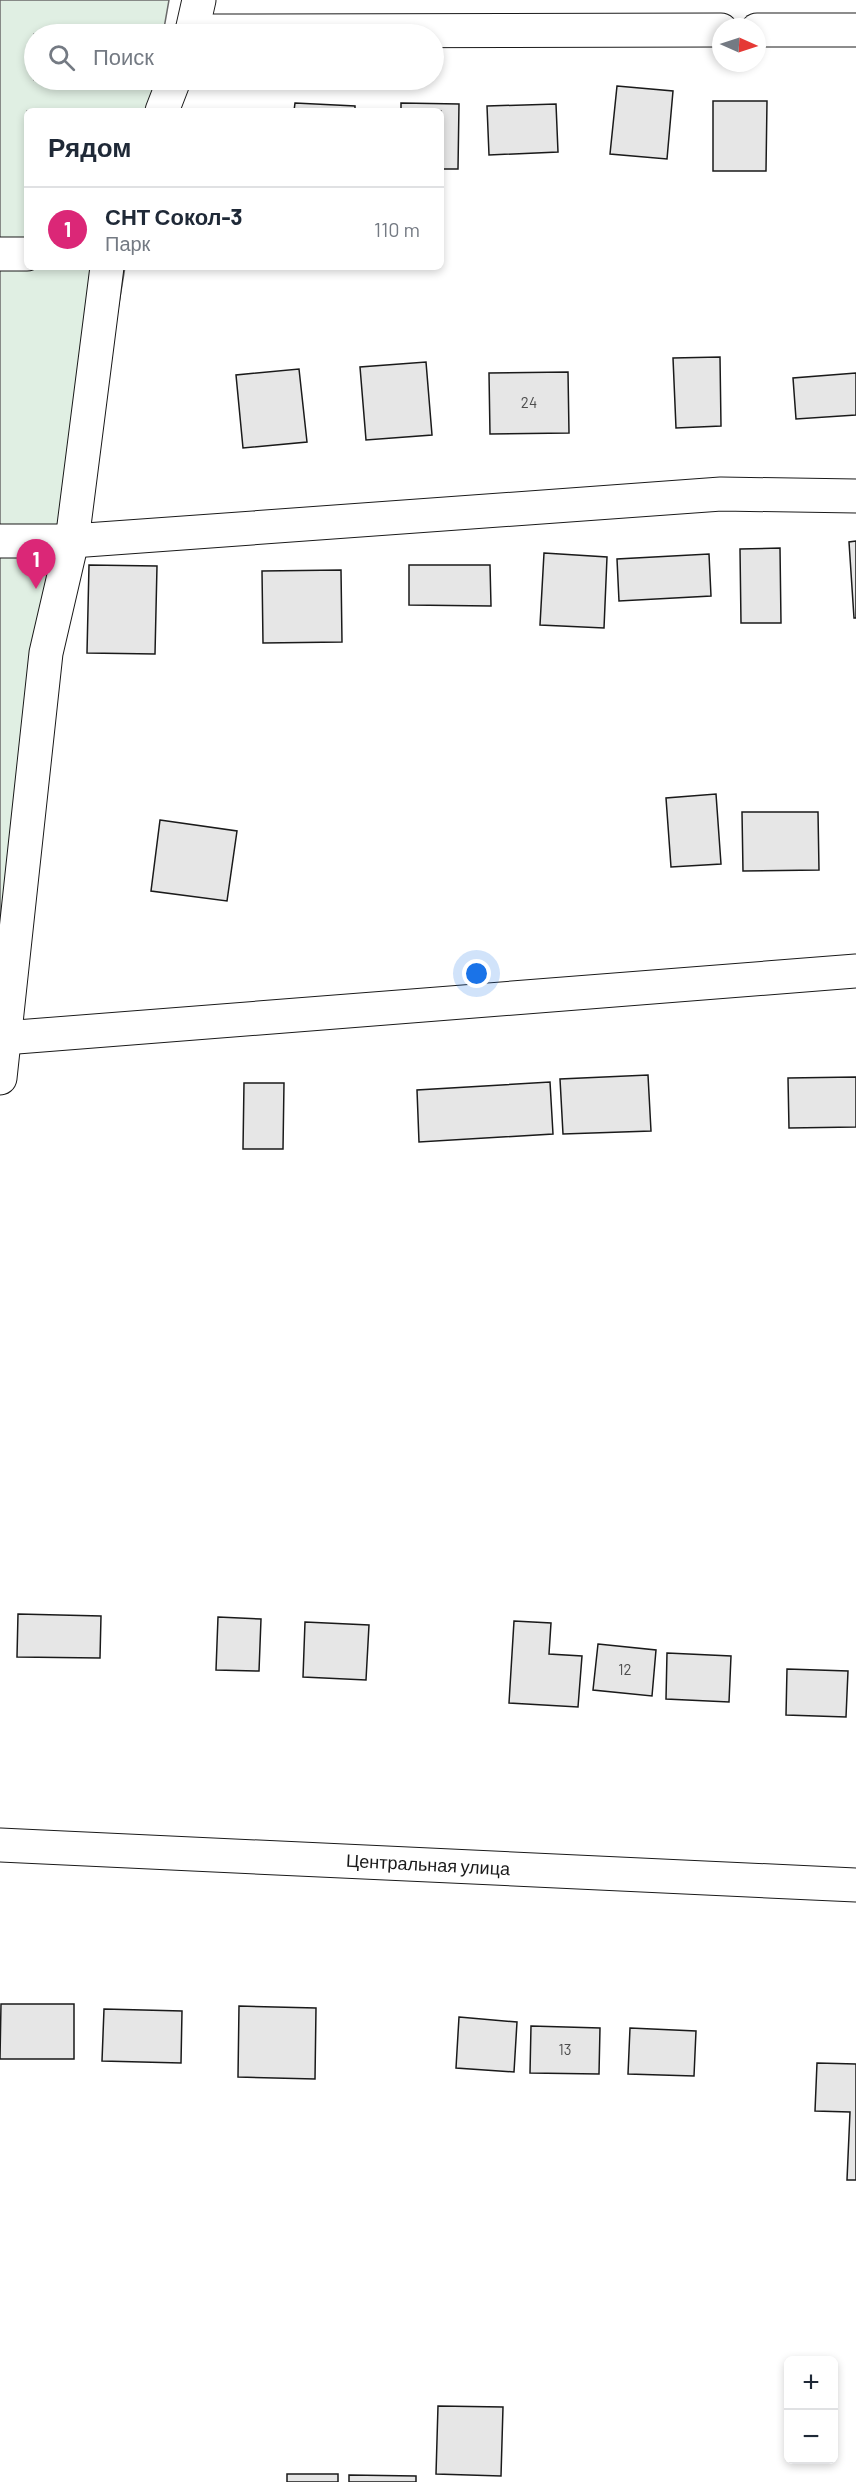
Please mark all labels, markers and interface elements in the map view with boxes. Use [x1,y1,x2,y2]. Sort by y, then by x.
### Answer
north arrow [712,18,766,72]
search box [24,24,444,90]
icon: search [45,41,78,74]
text: Поиск [93,43,154,69]
text: Рядом [48,131,131,162]
text: СНТ Сокол-3 [105,203,242,229]
text: 1 [64,217,71,241]
text: 110 m [374,217,420,241]
text: Парк [105,231,150,255]
house number: 24 [521,393,537,411]
pin: 1 [16,540,56,589]
your location [462,959,491,988]
house number: 12 [618,1660,632,1678]
street label: Центральная улица [345,1849,512,1879]
house number: 13 [559,2040,571,2058]
map controls [784,2356,838,2464]
button: + [784,2356,838,2410]
button: − [784,2410,838,2464]

